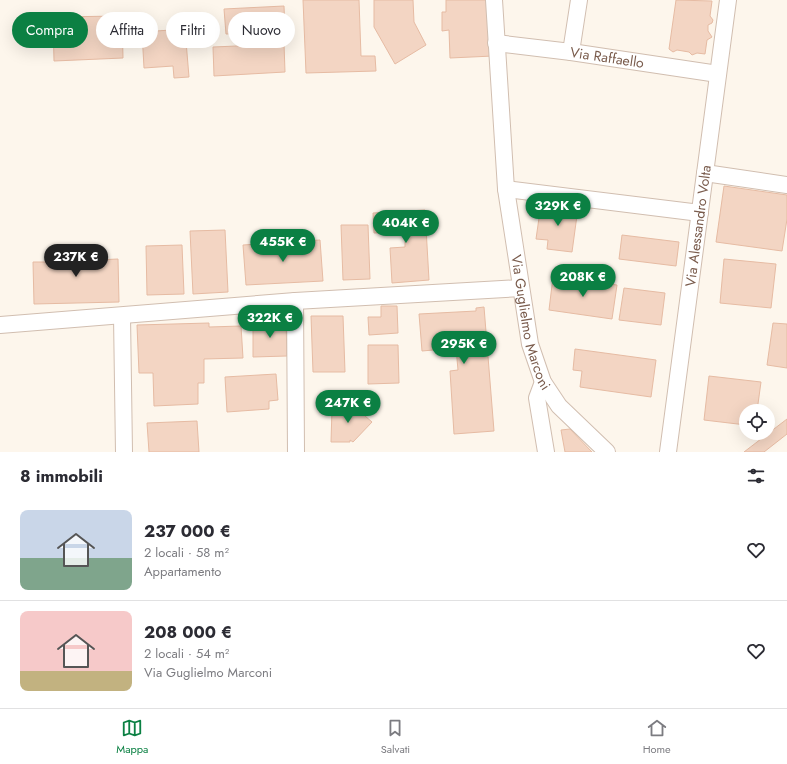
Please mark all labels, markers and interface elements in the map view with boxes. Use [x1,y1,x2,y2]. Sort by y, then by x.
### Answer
chip: Compra [12,12,88,48]
chip: Affitta [96,12,158,48]
chip: Filtri [166,12,220,48]
chip: Nuovo [228,12,295,48]
street label: Via Raffaello [569,42,646,73]
street label: Via Alessandro Volta [680,164,716,288]
pin: 329K € [525,193,591,227]
text: 329K € [535,196,581,215]
pin: 404K € [373,210,439,244]
text: 404K € [382,213,430,232]
pin: 455K € [250,229,316,263]
text: 455K € [259,232,307,251]
pin: 237K € [43,244,109,278]
text: 237K € [53,247,99,266]
street label: Via Guglielmo Marconi [506,253,556,394]
pin: 208K € [550,264,616,298]
text: 208K € [560,267,606,286]
pin: 322K € [237,305,303,339]
text: 322K € [247,308,293,327]
pin: 295K € [431,331,497,365]
text: 295K € [440,334,488,353]
pin: 247K € [315,390,381,424]
text: 247K € [325,393,371,412]
map controls [739,404,775,440]
button: locate [739,404,775,440]
text: 8 immobili [20,464,103,488]
icon: filters [745,465,767,487]
text: 237 000 € [144,519,231,543]
icon: home [52,526,100,574]
icon: heart [745,539,767,561]
text: 2 locali · 58 m² [144,543,229,562]
text: Appartamento [144,562,221,581]
text: 208 000 € [144,620,232,644]
icon: home [52,627,100,675]
icon: heart [745,640,767,662]
text: 2 locali · 54 m² [144,644,229,663]
text: Via Guglielmo Marconi [144,663,272,682]
tab: Mappa [116,717,148,757]
tab: Salvati [381,717,410,757]
tab: Home [643,717,671,757]

